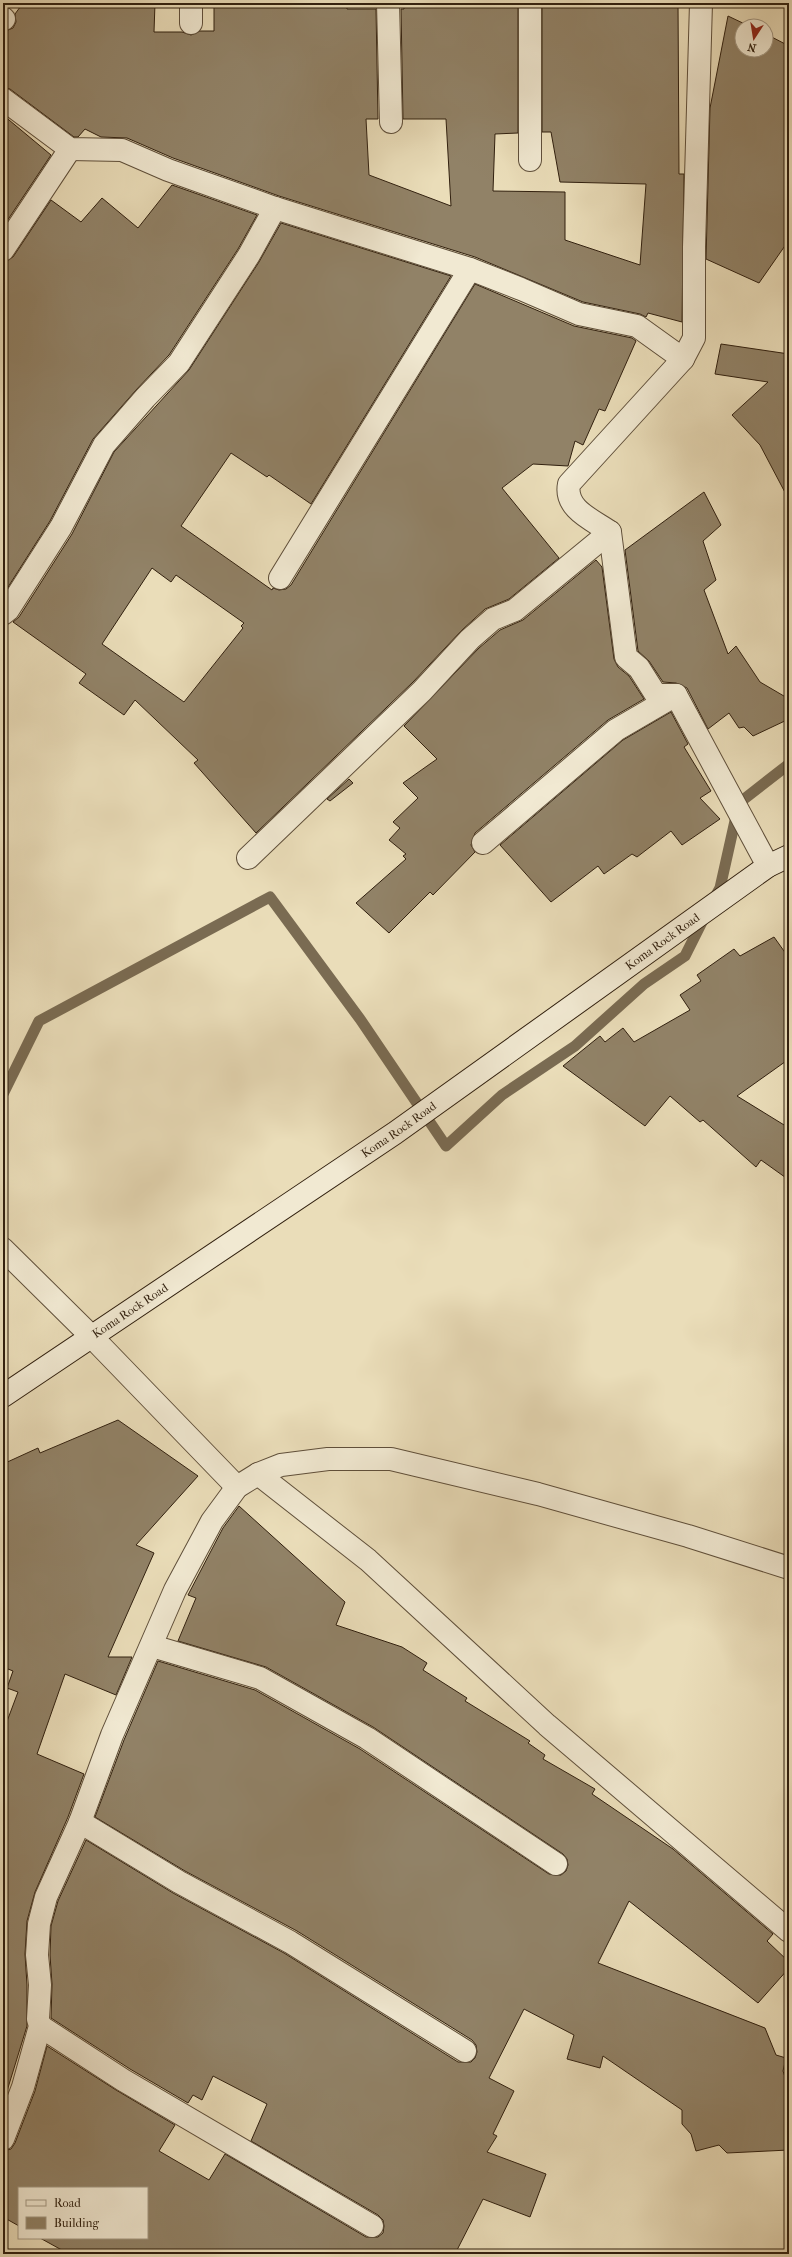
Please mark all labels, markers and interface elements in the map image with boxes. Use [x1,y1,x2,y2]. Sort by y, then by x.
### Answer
north arrow [734,18,774,58]
text: N [746,40,757,55]
street label: Koma Rock Road [623,910,703,973]
street label: Koma Rock Road [359,1099,439,1161]
street label: Koma Rock Road [90,1280,171,1341]
legend [18,2187,148,2239]
text: Road [54,2196,81,2210]
text: Building [54,2216,99,2230]

